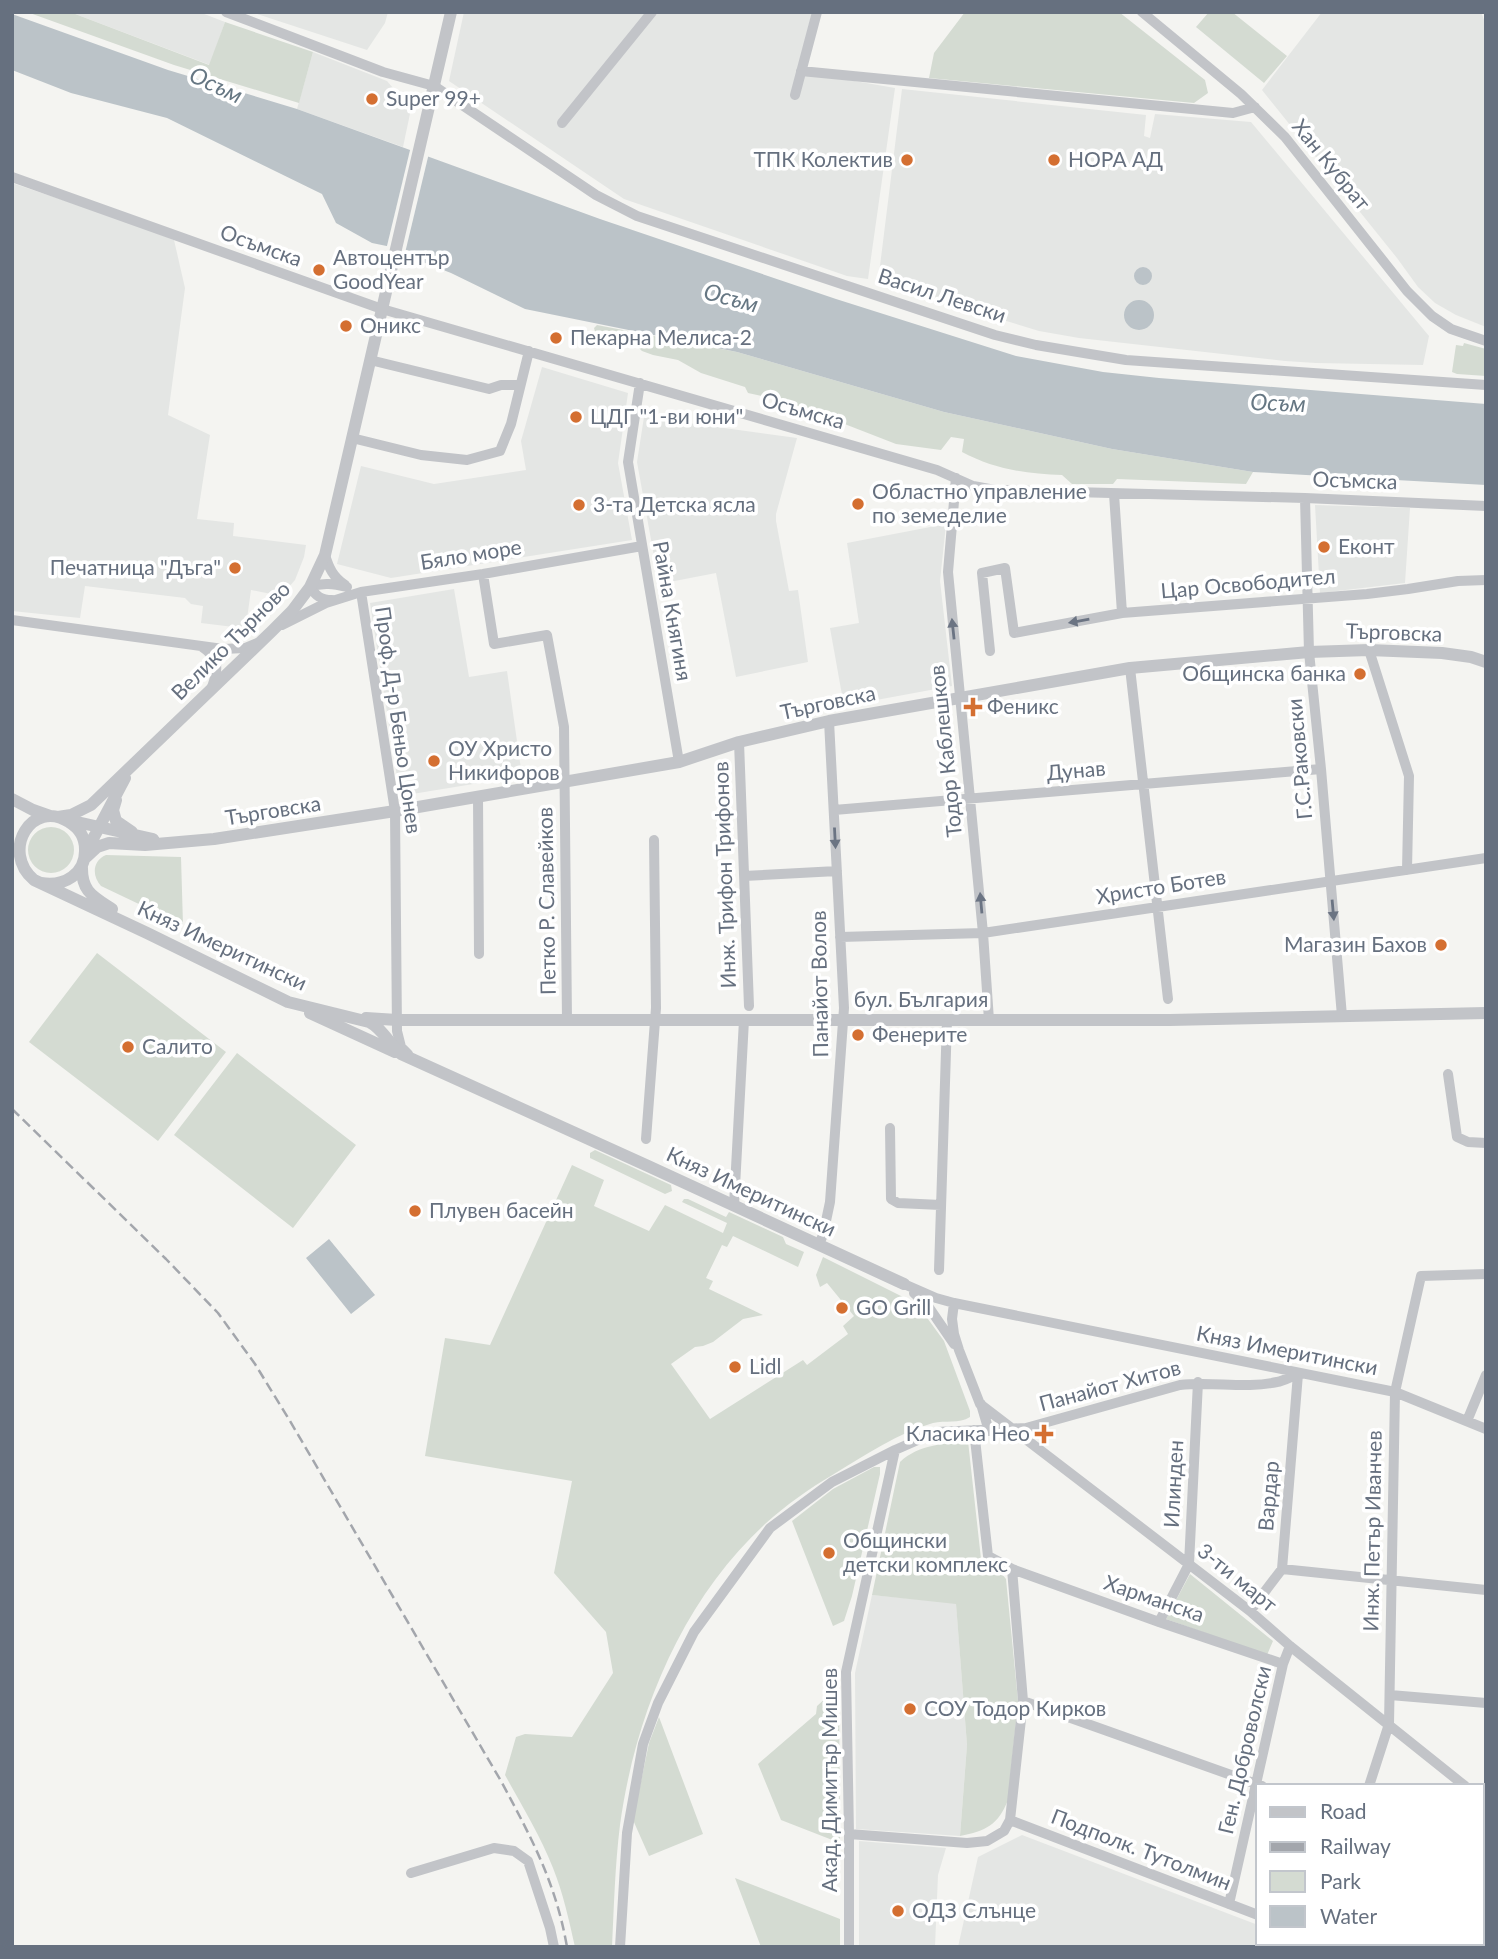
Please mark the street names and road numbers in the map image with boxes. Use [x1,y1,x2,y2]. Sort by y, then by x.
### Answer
street label: Хан Кубрат [1288,114,1377,215]
street label: Осъмска [217,218,306,271]
street label: Васил Левски [875,262,1010,327]
street label: Осъмска [759,386,848,433]
street label: Осъмска [1312,466,1398,493]
street label: Бяло море [418,533,523,574]
street label: Райна Княгиня [649,539,698,683]
street label: Цар Освободител [1159,562,1336,603]
street label: Велико Търново [165,575,294,704]
street label: Проф. Д-р Беньо Цонев [371,604,428,835]
street label: Търговска [1345,617,1443,646]
street label: Тодор Каблешков [923,664,966,838]
street label: Търговска [778,679,877,724]
street label: Г.С.Раковски [1281,698,1316,821]
street label: Дунав [1045,754,1106,785]
street label: Инж. Трифон Трифонов [707,761,740,989]
street label: Търговска [223,790,322,829]
street label: Петко Р. Славейков [531,807,560,995]
street label: Христо Ботев [1094,863,1227,908]
street label: Княз Имеритински [134,894,311,995]
street label: Панайот Волов [805,910,832,1058]
street label: бул. България [854,986,988,1011]
street label: Княз Имеритински [663,1140,840,1241]
street label: Княз Имеритински [1195,1320,1380,1379]
street label: Панайот Хитов [1036,1354,1183,1415]
street label: Инж. Петър Иванчев [1357,1430,1386,1632]
street label: Илинден [1158,1439,1187,1528]
street label: Вардар [1252,1460,1283,1532]
street label: 3-ти март [1193,1537,1283,1617]
street label: Харманска [1101,1569,1208,1626]
street label: Ген. Доброволски [1212,1663,1275,1836]
street label: Акад. Димитър Мишев [816,1668,841,1892]
street label: Подполк. Тутолмин [1048,1803,1235,1894]

